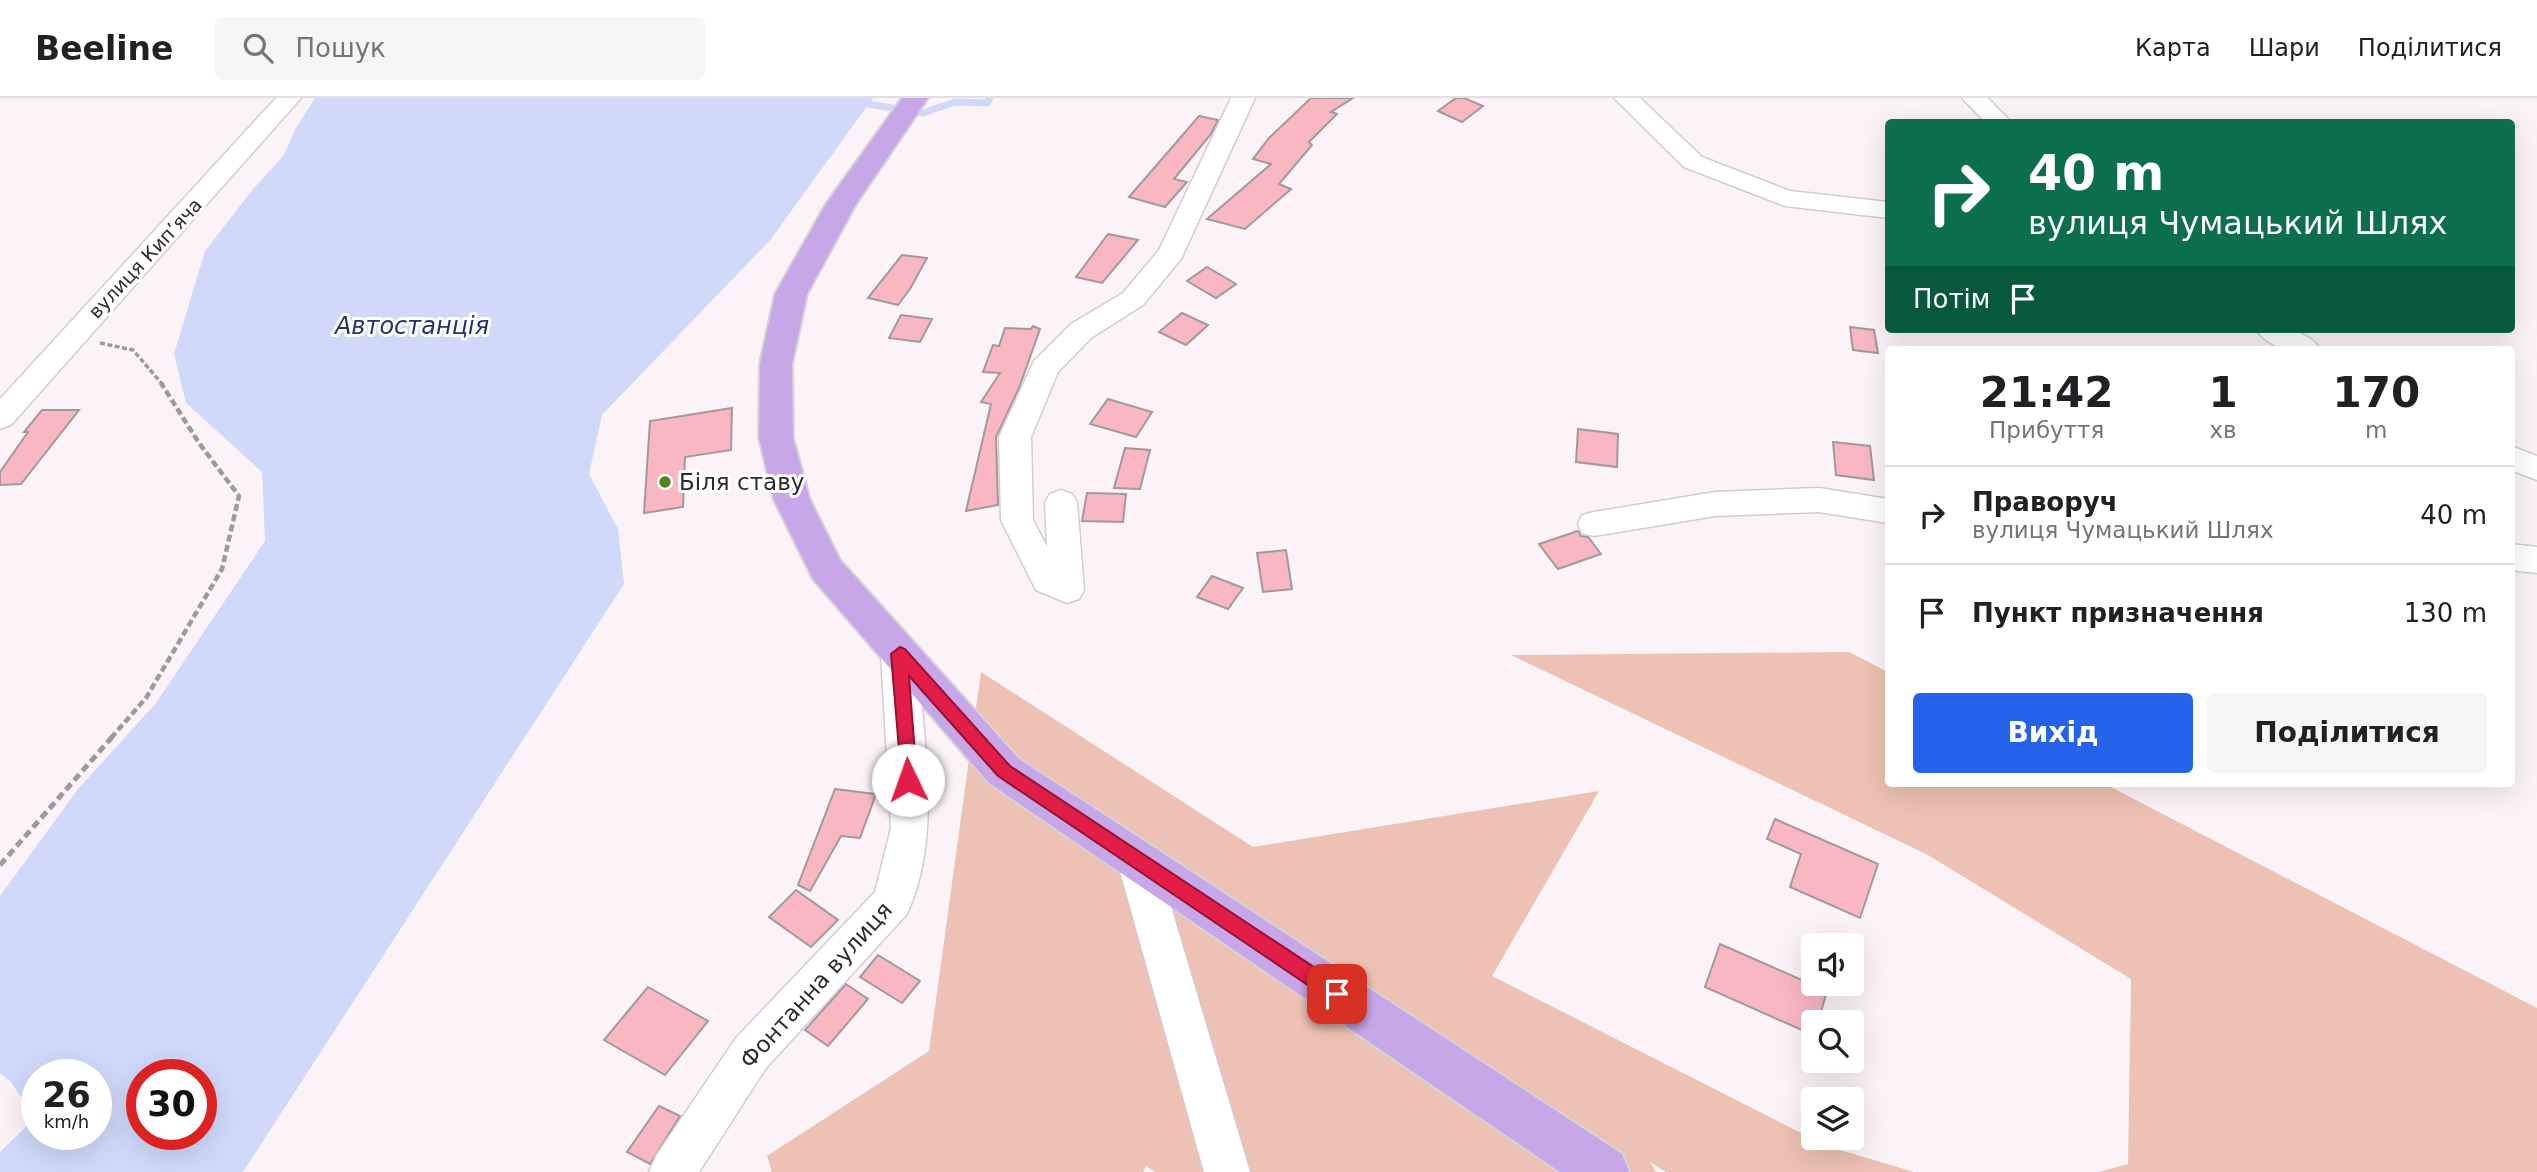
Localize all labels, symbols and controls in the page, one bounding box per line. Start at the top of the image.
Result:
search box [215,17,705,80]
text: Beeline [35,29,173,68]
icon: search [239,29,277,67]
text: Пошук [295,33,386,63]
text: Карта [2135,34,2211,62]
text: Шари [2249,34,2320,62]
text: Поділитися [2358,34,2502,62]
text: 40 m [2028,145,2164,202]
icon: right [1913,147,2004,238]
street label: вулиця Кипʼяча [84,193,206,323]
text: вулиця Чумацький Шлях [2028,204,2447,242]
icon: arrive [2004,280,2042,318]
text: Потім [1913,284,1990,314]
water label: Автостанція [333,312,489,340]
text: 21:42 [1980,368,2114,417]
text: 1 [2208,368,2238,417]
text: 170 [2332,368,2420,417]
text: Прибуття [1989,417,2104,443]
text: хв [2209,417,2237,443]
text: m [2365,417,2388,443]
place label: Біля ставу [679,469,804,495]
marker: Біля ставу [657,474,673,490]
text: Праворуч [1972,487,2118,517]
icon: right [1913,496,1951,534]
text: 40 m [2420,500,2487,530]
text: вулиця Чумацький Шлях [1972,517,2274,543]
icon: arrive [1913,594,1951,632]
text: Пункт призначення [1972,598,2264,628]
text: 130 m [2404,598,2487,628]
button: Вихід [1913,693,2193,773]
button: Поділитися [2207,693,2487,773]
position arrow [871,743,945,817]
street label: Фонтанна вулиця [735,897,897,1073]
map controls [1801,933,1864,1150]
button: sound [1801,933,1864,996]
pin [1307,964,1367,1024]
icon: arrive [1318,975,1356,1013]
button: search [1801,1010,1864,1073]
speed limit sign: 30 [126,1059,217,1150]
text: 26 [42,1075,91,1115]
button: layers [1801,1087,1864,1150]
text: km/h [44,1111,89,1132]

